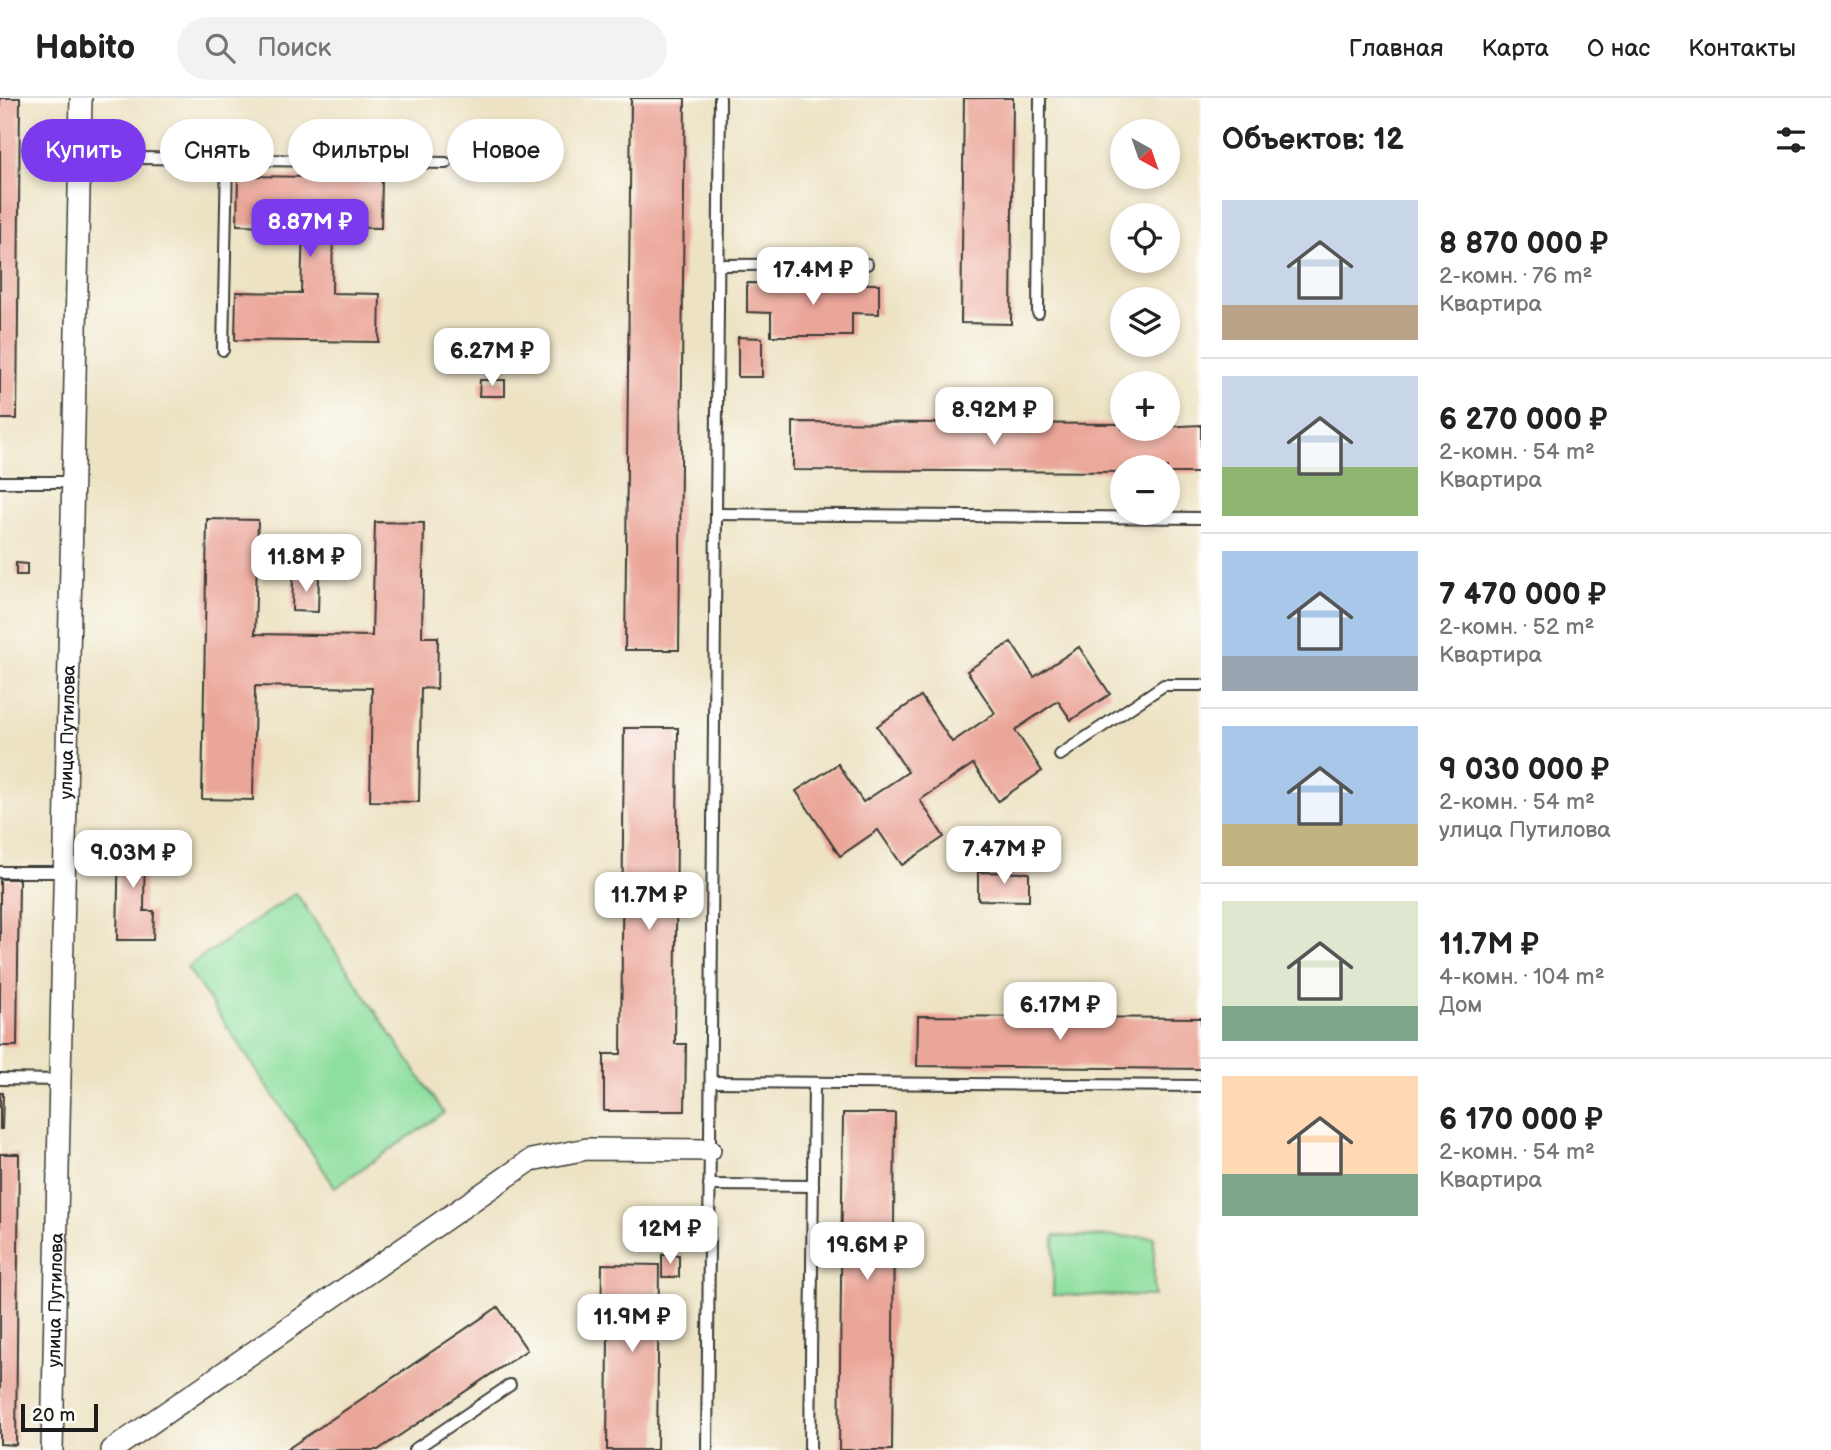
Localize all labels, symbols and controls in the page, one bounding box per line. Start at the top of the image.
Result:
search box [177,17,667,80]
text: Habito [35,28,135,68]
icon: search [201,29,239,67]
text: Поиск [257,33,331,64]
text: Главная [1349,34,1443,63]
text: Карта [1481,34,1549,63]
text: О нас [1587,34,1650,63]
text: Контакты [1688,34,1796,63]
chip: Купить [21,119,146,182]
chip: Снять [160,119,274,182]
chip: Фильтры [288,119,433,182]
chip: Новое [447,119,564,182]
north arrow [1110,119,1180,189]
map controls [1110,119,1180,525]
icon: filters [1772,121,1810,159]
text: Объектов: 12 [1222,122,1404,158]
pin: 8.87M ₽ [245,200,375,259]
button: locate [1110,203,1180,273]
text: 8.87M ₽ [268,208,352,236]
text: 8 870 000 ₽ [1439,226,1608,262]
icon: home [1278,228,1362,312]
pin: 17.4M ₽ [748,248,878,307]
text: 17.4M ₽ [773,256,853,284]
text: 2-комн. · 76 m² [1439,262,1592,290]
button: layers [1110,287,1180,357]
text: Квартира [1439,290,1542,318]
pin: 6.27M ₽ [427,328,557,388]
text: 6.27M ₽ [450,337,534,365]
button: + [1110,371,1180,441]
pin: 8.92M ₽ [929,388,1059,447]
text: 8.92M ₽ [951,396,1037,424]
text: 6 270 000 ₽ [1439,402,1607,438]
icon: home [1278,404,1362,488]
text: 2-комн. · 54 m² [1439,438,1595,466]
button: − [1110,455,1180,525]
text: Квартира [1439,466,1542,494]
pin: 11.8M ₽ [241,534,371,594]
text: 11.8M ₽ [267,543,345,571]
text: 7 470 000 ₽ [1439,577,1606,613]
icon: home [1278,579,1362,663]
text: 2-комн. · 52 m² [1439,613,1594,641]
text: Квартира [1439,641,1542,669]
street label: улица Путилова [56,664,80,800]
text: 9 030 000 ₽ [1439,752,1609,788]
icon: home [1278,754,1362,838]
text: 2-комн. · 54 m² [1439,788,1595,816]
text: улица Путилова [1439,816,1611,844]
pin: 7.47M ₽ [939,826,1069,886]
pin: 9.03M ₽ [68,830,198,890]
text: 7.47M ₽ [962,835,1046,863]
text: 9.03M ₽ [90,839,176,867]
pin: 11.7M ₽ [584,872,714,932]
text: 11.7M ₽ [611,881,687,909]
text: 11.7M ₽ [1439,927,1539,963]
icon: home [1278,929,1362,1013]
text: 4-комн. · 104 m² [1439,963,1605,991]
pin: 6.17M ₽ [995,982,1125,1042]
text: 6.17M ₽ [1020,991,1100,1019]
text: Дом [1439,991,1482,1019]
text: 6 170 000 ₽ [1439,1102,1603,1138]
icon: home [1278,1104,1362,1188]
text: 2-комн. · 54 m² [1439,1138,1595,1166]
text: Квартира [1439,1166,1542,1194]
pin: 12M ₽ [621,1206,719,1266]
text: 12M ₽ [639,1215,701,1243]
pin: 19.6M ₽ [802,1222,932,1282]
text: 19.6M ₽ [826,1231,908,1259]
street label: улица Путилова [44,1232,68,1368]
pin: 11.9M ₽ [567,1294,697,1354]
text: 11.9M ₽ [593,1303,671,1331]
scale bar [21,1401,98,1433]
text: 20 m [32,1404,75,1427]

